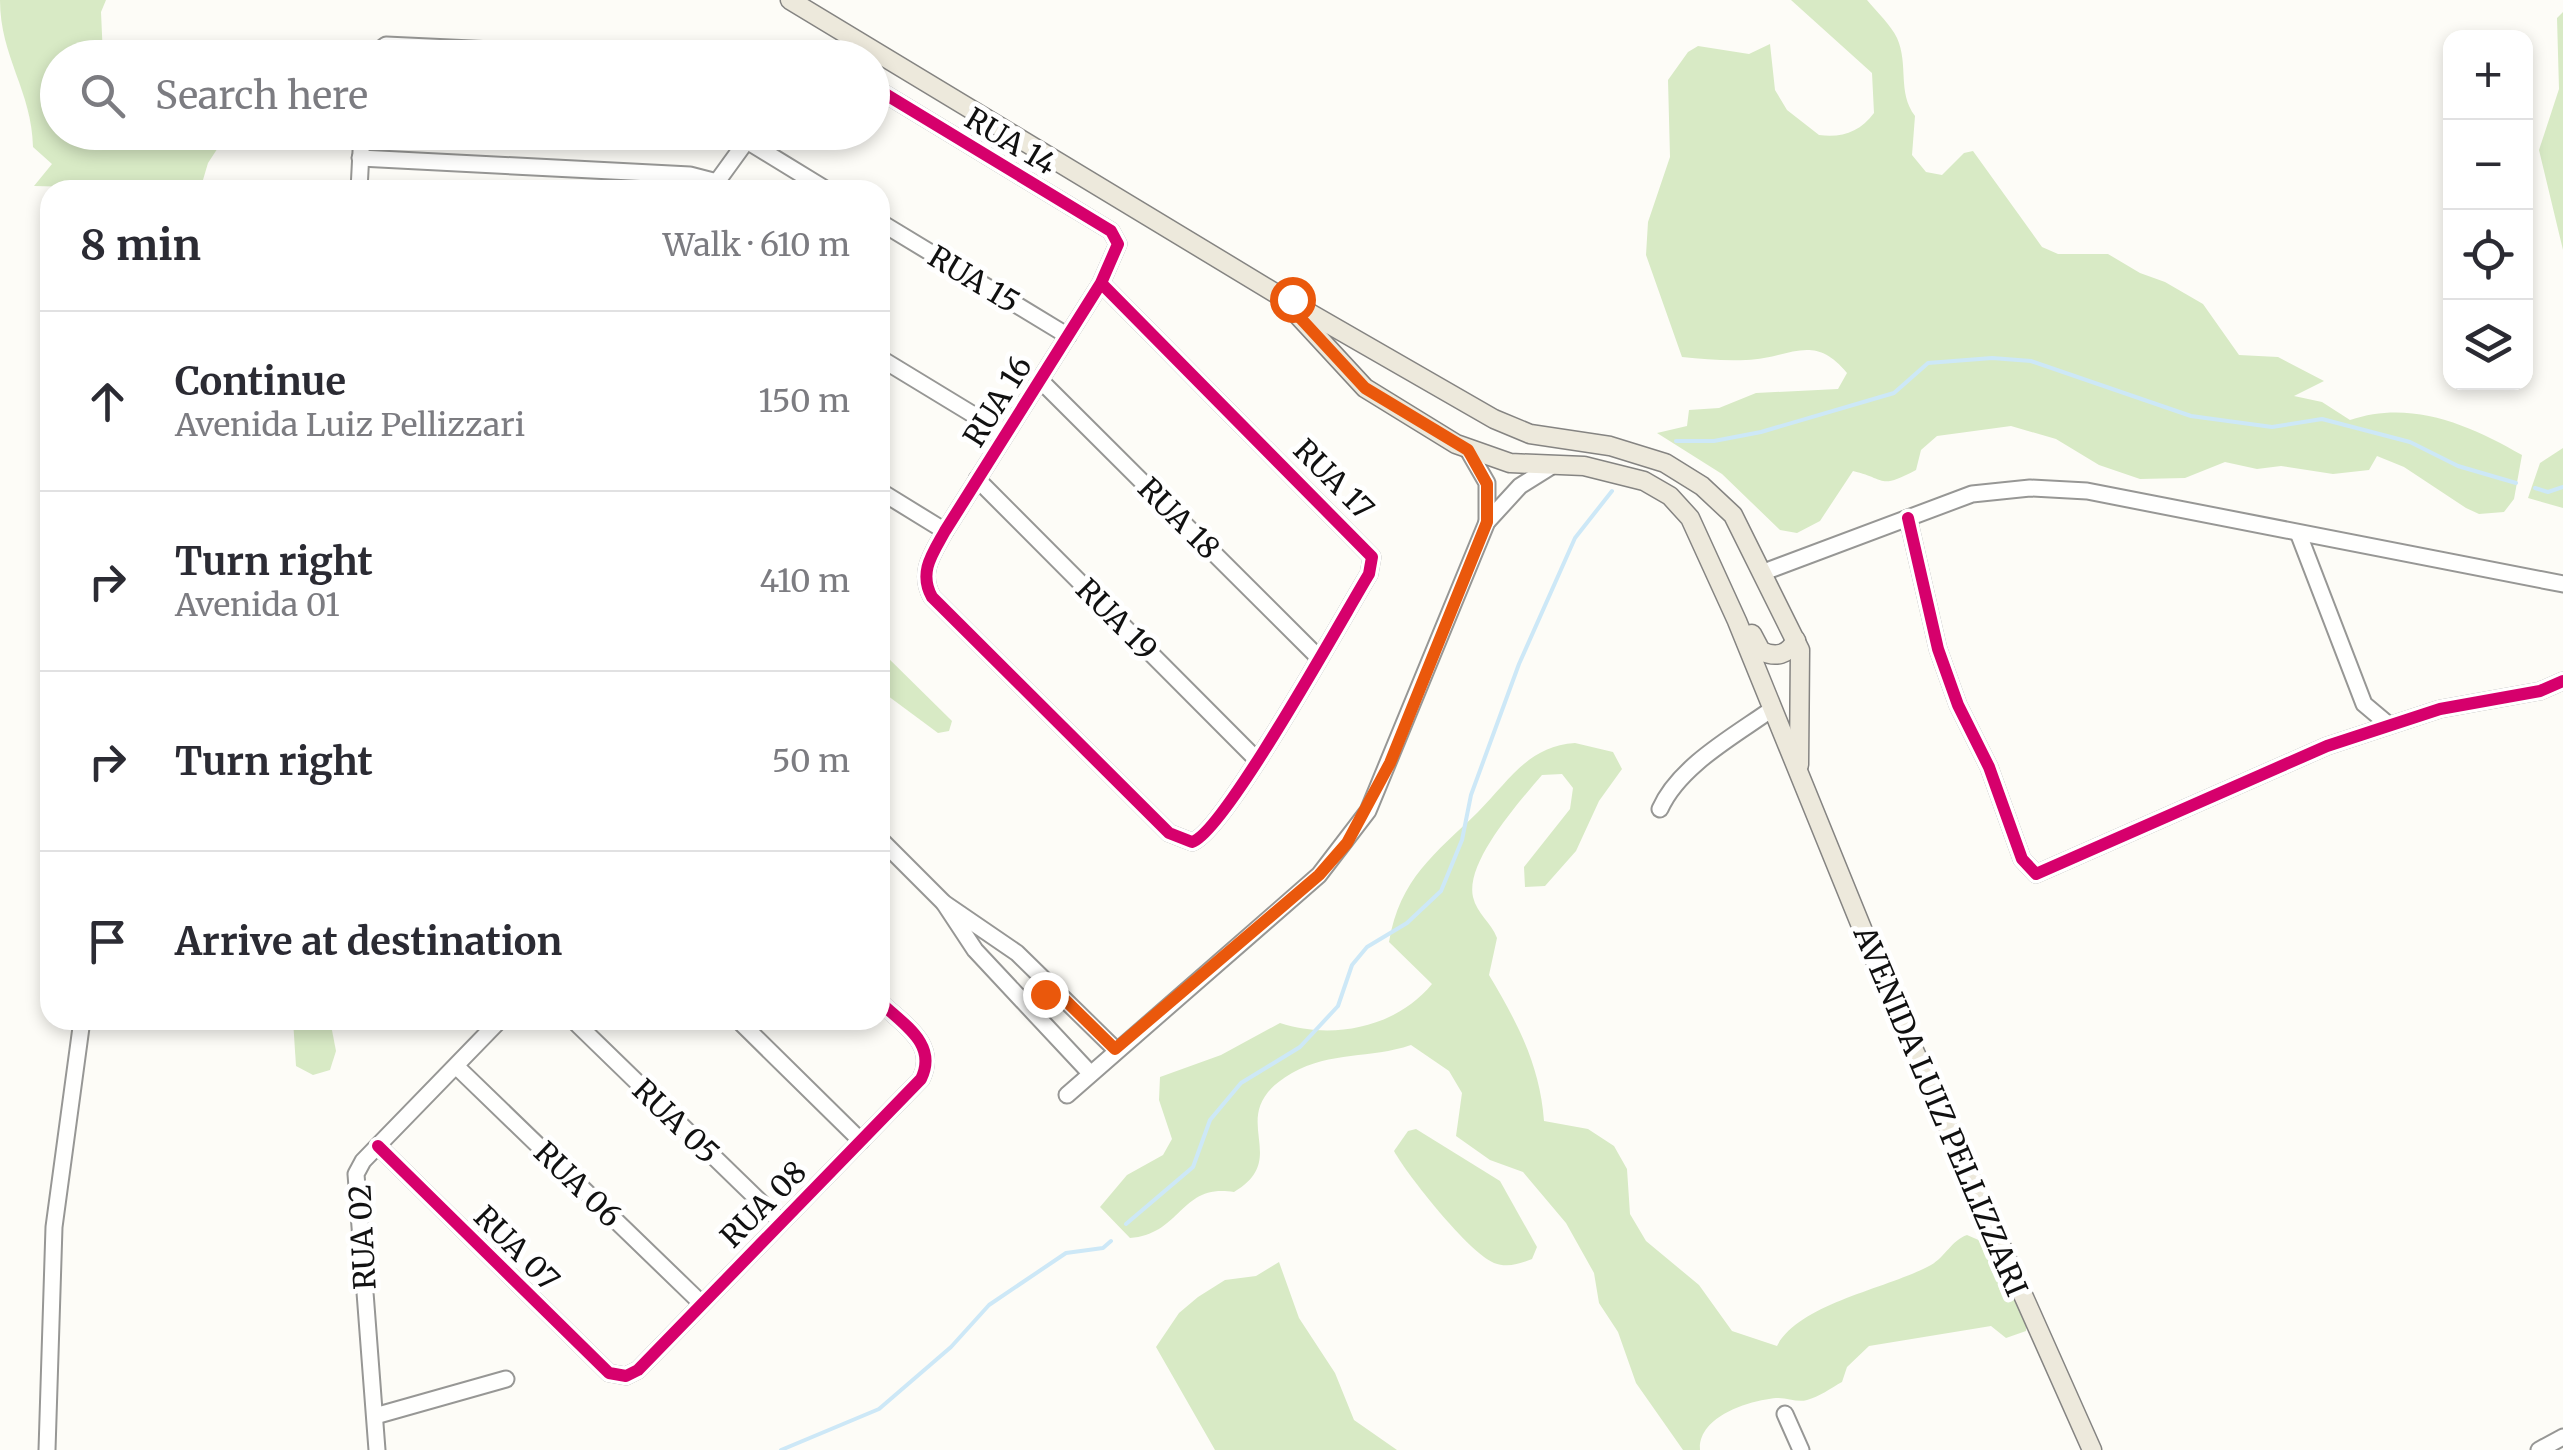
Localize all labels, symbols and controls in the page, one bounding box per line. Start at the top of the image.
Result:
map controls [2443,30,2533,390]
button: + [2443,30,2533,120]
search box [40,40,890,150]
icon: search [75,68,130,123]
text: Search here [155,72,368,119]
street label: RUA 14 [958,99,1064,183]
button: − [2443,120,2533,210]
button: locate [2443,210,2533,300]
text: 8 min [80,219,201,271]
text: Walk · 610 m [663,225,850,265]
street label: RUA 15 [922,237,1026,321]
route start [1270,277,1316,323]
button: layers [2443,300,2533,390]
street label: RUA 16 [954,349,1040,453]
text: Continue [175,358,346,405]
icon: ahead [80,374,135,429]
text: 150 m [758,381,850,421]
text: Avenida Luiz Pellizzari [175,405,525,445]
street label: RUA 17 [1286,431,1382,527]
street label: RUA 18 [1130,469,1228,567]
text: Turn right [175,538,373,585]
icon: right [80,554,135,609]
text: 410 m [760,561,850,601]
street label: RUA 19 [1068,570,1166,668]
text: Avenida 01 [175,585,340,625]
icon: right [80,734,135,789]
text: Turn right [175,738,373,785]
text: 50 m [772,741,850,781]
icon: arrive [80,914,135,969]
text: Arrive at destination [175,918,562,965]
street label: AVENIDA LUIZ PELLIZZARI [1845,919,2036,1302]
route end [1023,972,1069,1018]
street label: RUA 05 [625,1071,727,1171]
street label: RUA 06 [526,1133,630,1235]
street label: RUA 08 [712,1153,814,1255]
street label: RUA 02 [340,1183,384,1291]
street label: RUA 07 [466,1197,568,1299]

